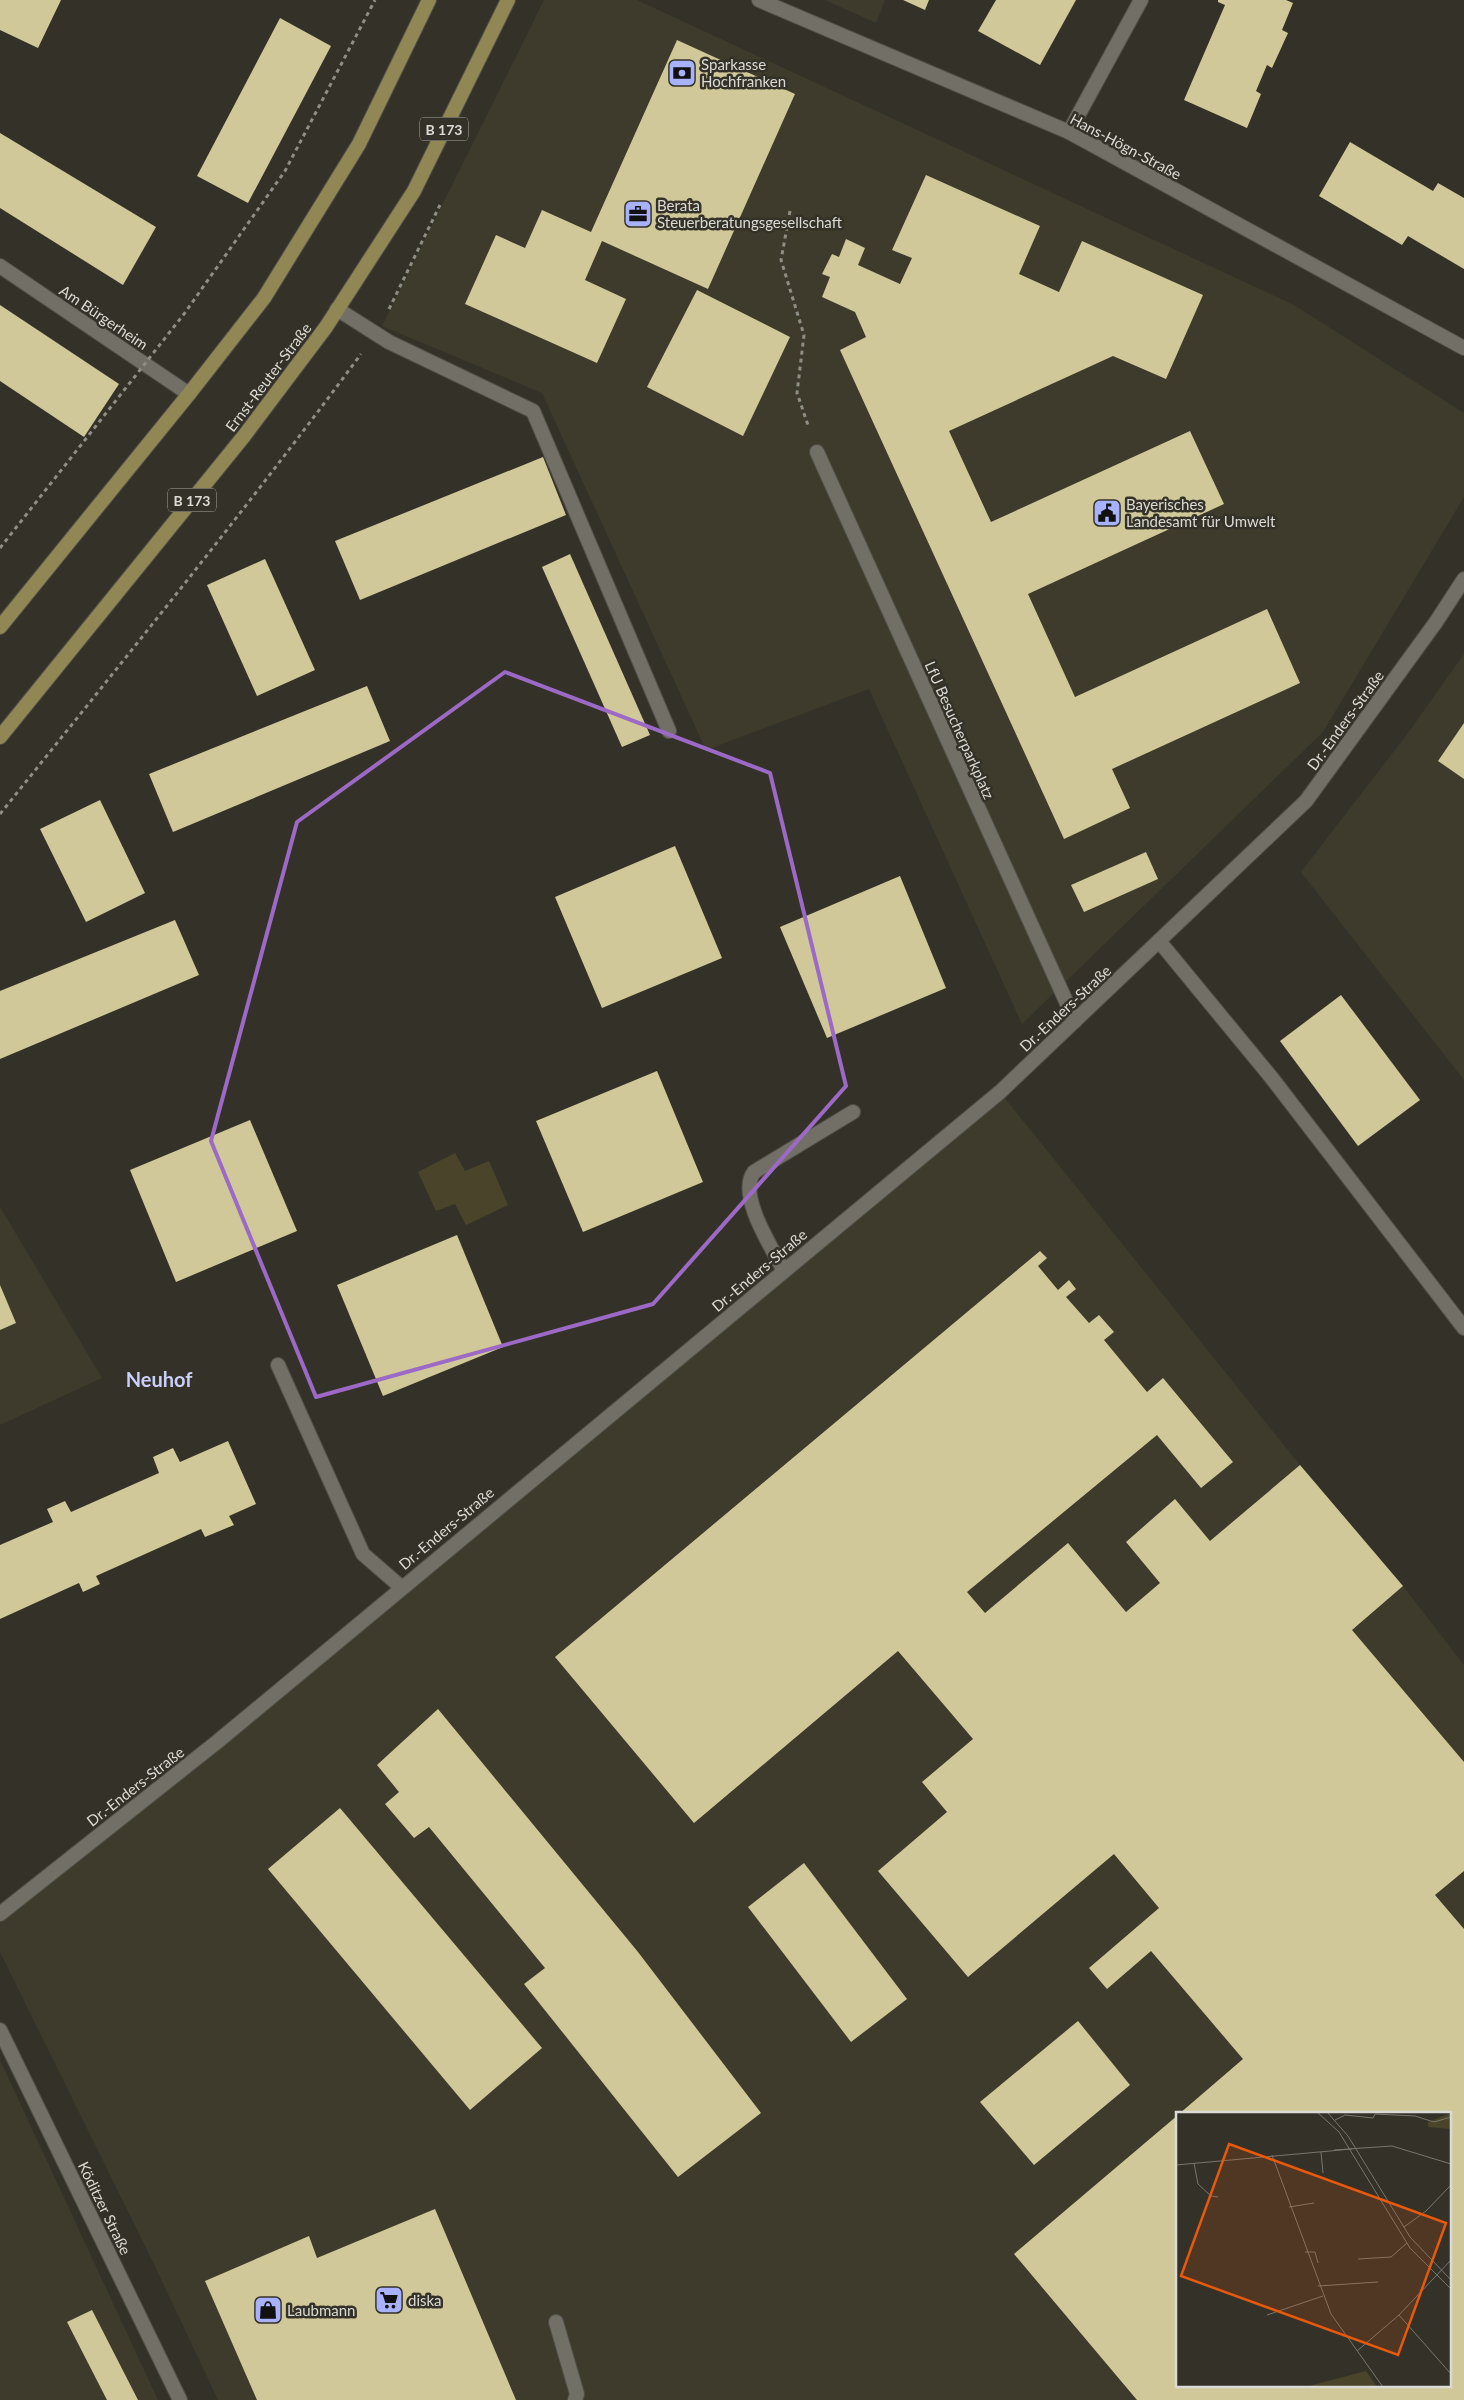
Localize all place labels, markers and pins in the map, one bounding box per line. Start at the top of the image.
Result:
place label: Sparkasse Hochfranken [701,55,786,90]
bank icon: Sparkasse Hochfranken [667,58,697,88]
place label: Berata Steuerberatungsgesellschaft [657,196,843,231]
office icon: Berata Steuerberatungsgesellschaft [623,199,653,229]
place label: Bayerisches Landesamt für Umwelt [1126,495,1276,530]
public building icon: Bayerisches Landesamt für Umwelt [1092,498,1122,528]
supermarket icon: diska [374,2285,404,2315]
place label: diska [408,2291,442,2309]
shop icon: Laubmann [253,2295,283,2325]
place label: Laubmann [287,2301,355,2319]

